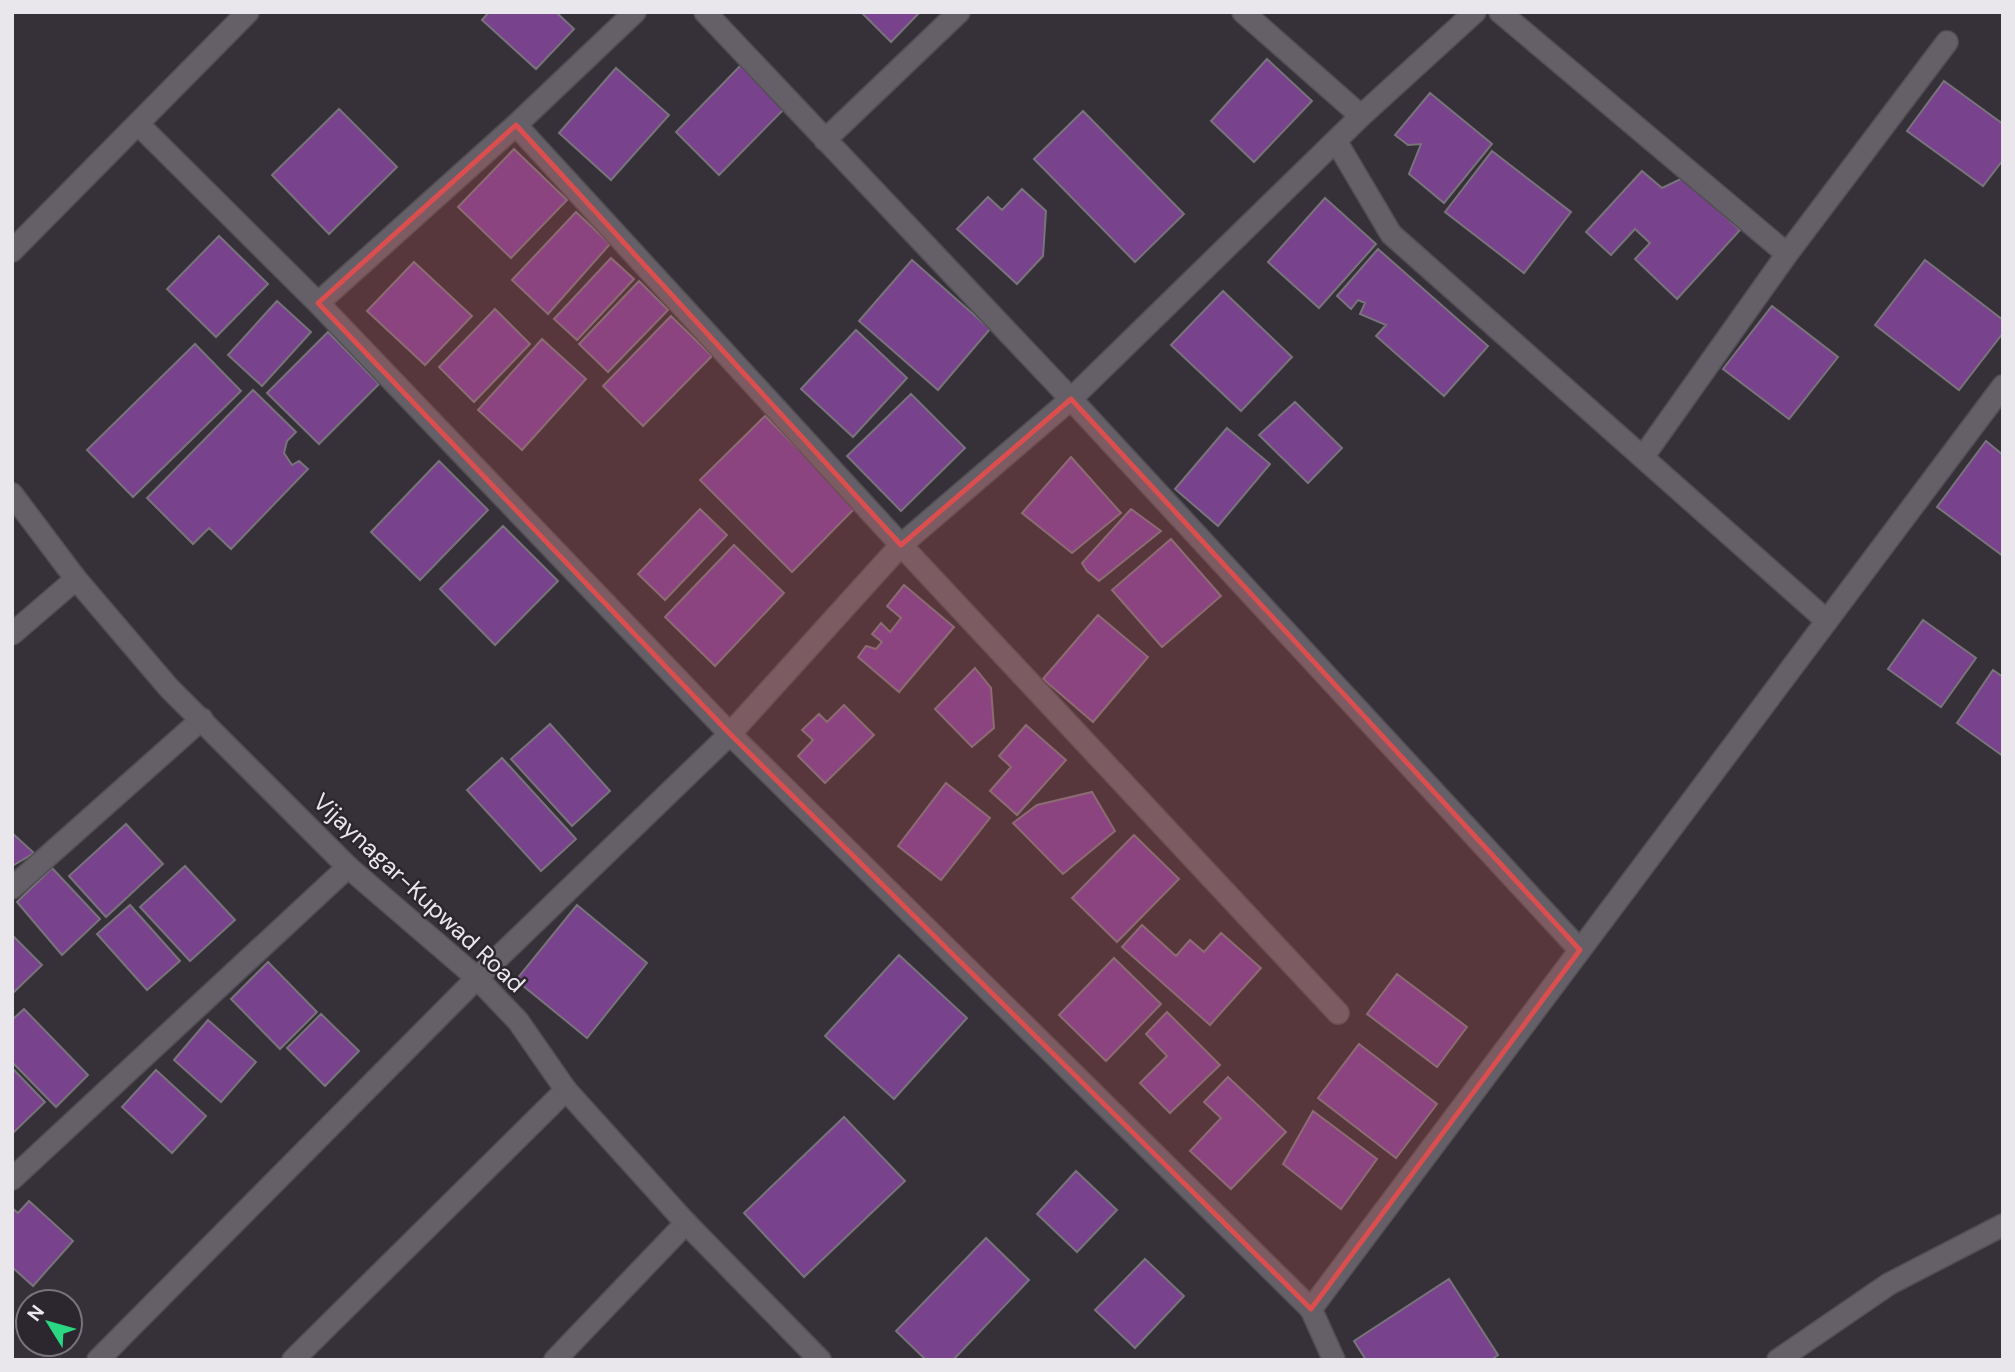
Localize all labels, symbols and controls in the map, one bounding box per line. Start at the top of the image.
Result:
street label: Vijaynagar-Kupwad Road [307,786,532,999]
north arrow [14,1288,84,1358]
text: N [22,1300,50,1326]

